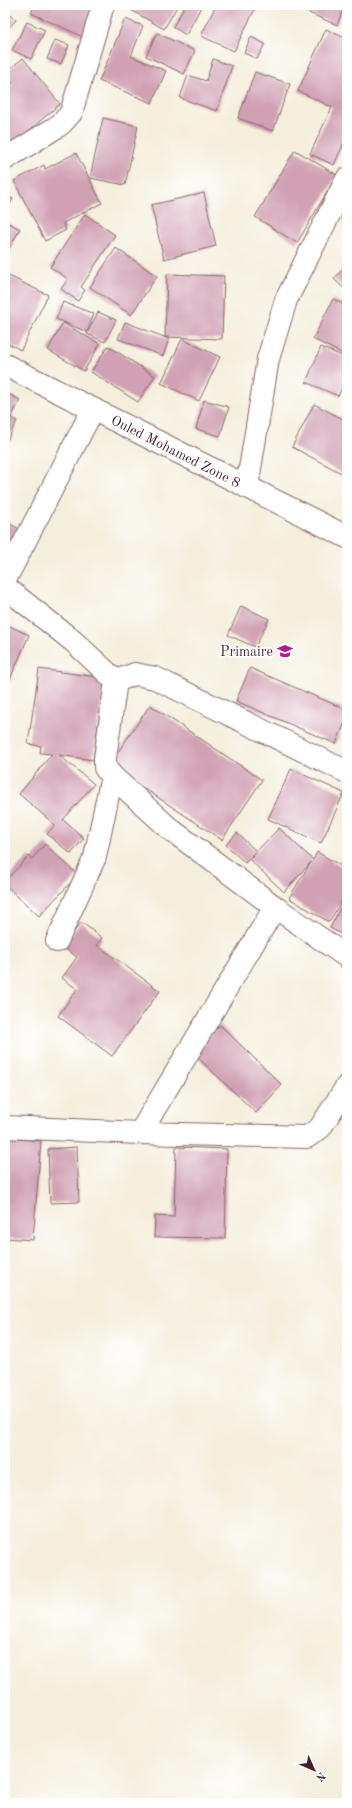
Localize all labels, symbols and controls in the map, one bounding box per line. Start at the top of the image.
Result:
street label: Ouled Mohamed Zone 8 [109,413,242,491]
school or university icon: Primaire [276,642,294,660]
place label: Primaire [220,645,273,659]
north arrow [294,1750,334,1790]
text: N [313,1769,327,1783]

